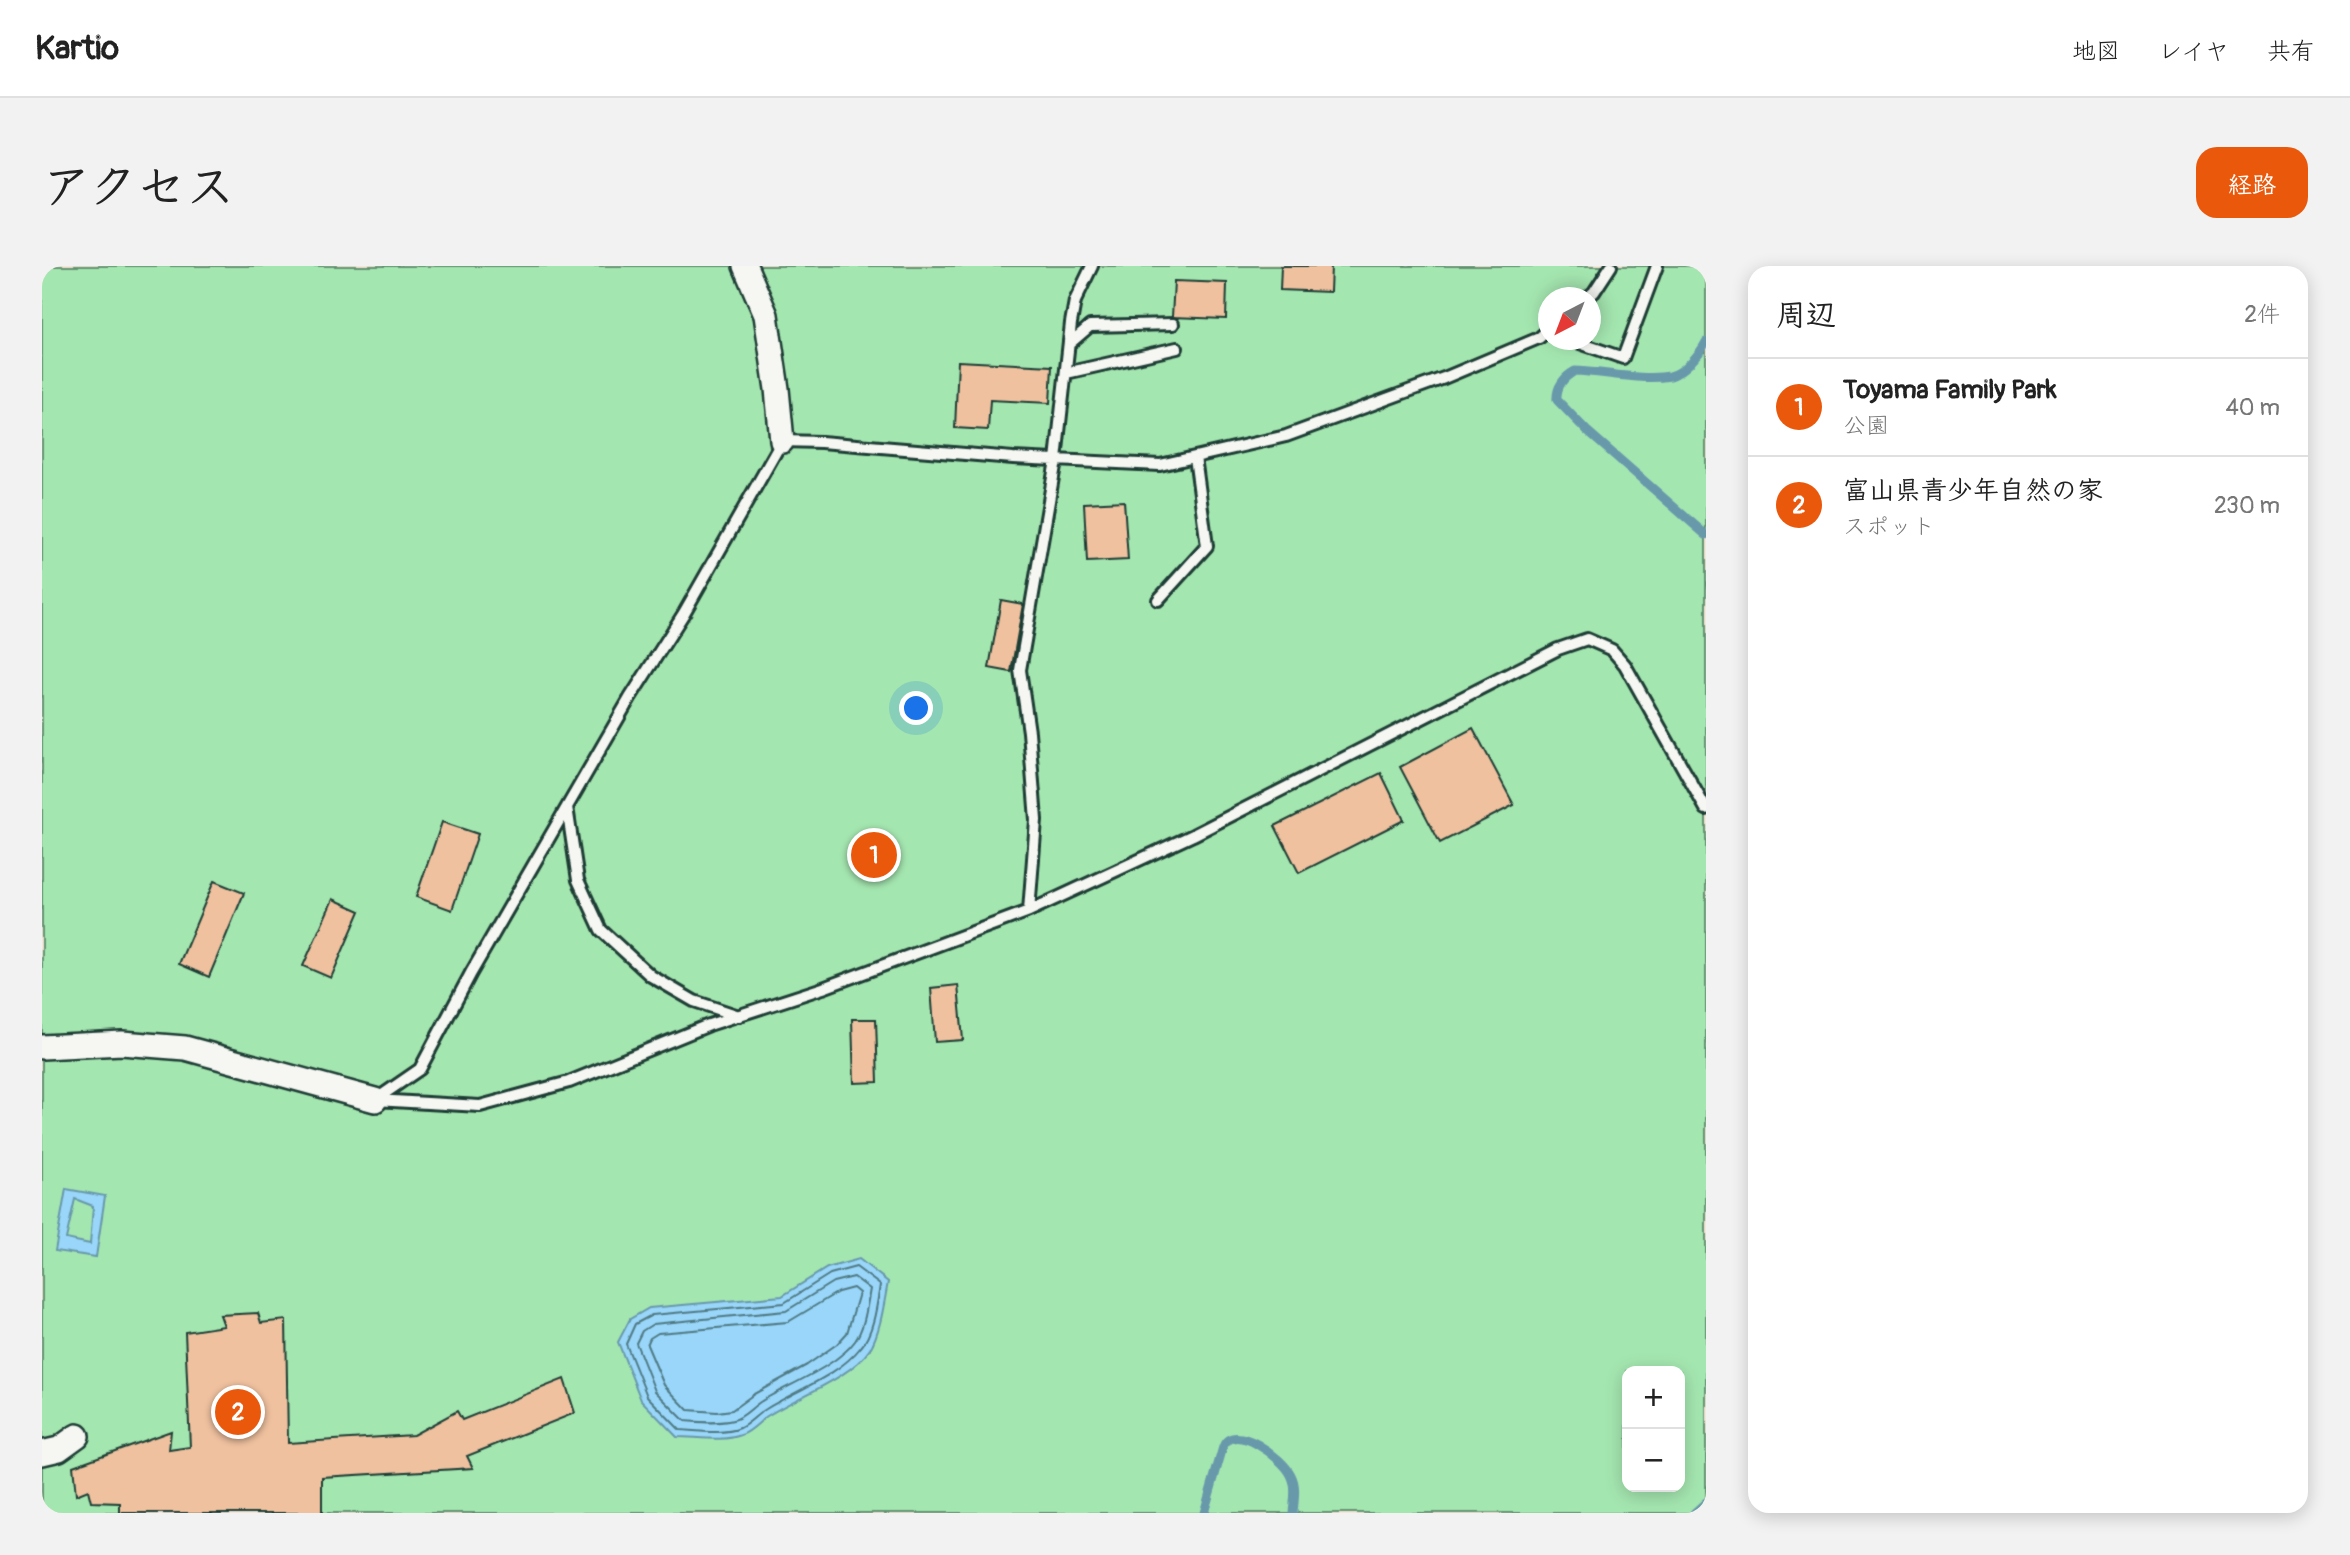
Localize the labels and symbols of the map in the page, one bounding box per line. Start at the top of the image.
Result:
north arrow [1538,287,1601,350]
your location [899,691,933,725]
pin: 1 [851,829,897,881]
pin: 2 [215,1386,261,1438]

